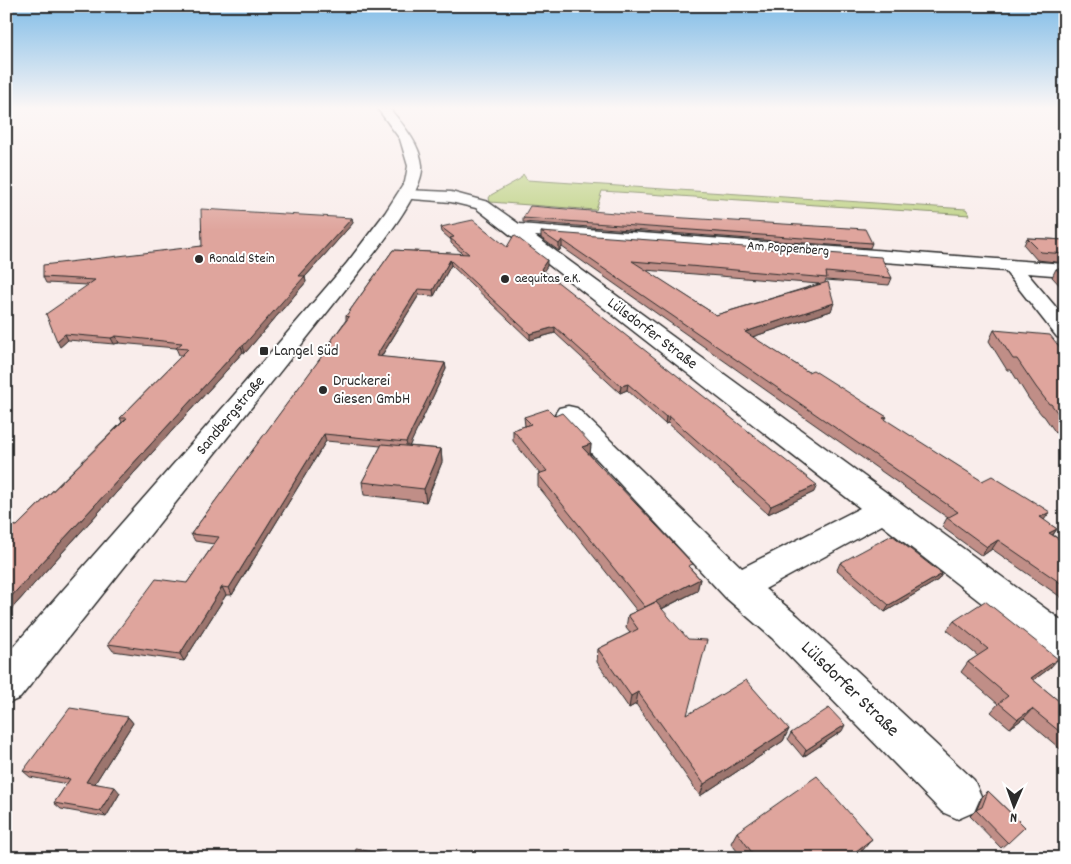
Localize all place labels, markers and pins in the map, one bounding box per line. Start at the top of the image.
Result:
place label: Ronald Stein [209,249,275,269]
marker: Ronald Stein [193,253,205,265]
place label: aequitas e.K. [515,269,581,289]
marker: aequitas e.K. [499,273,511,285]
place label: Langel Süd [274,340,338,363]
marker: Langel Süd [258,345,270,357]
place label: Druckerei Giesen GmbH [333,370,410,411]
marker: Druckerei Giesen GmbH [317,384,329,396]

